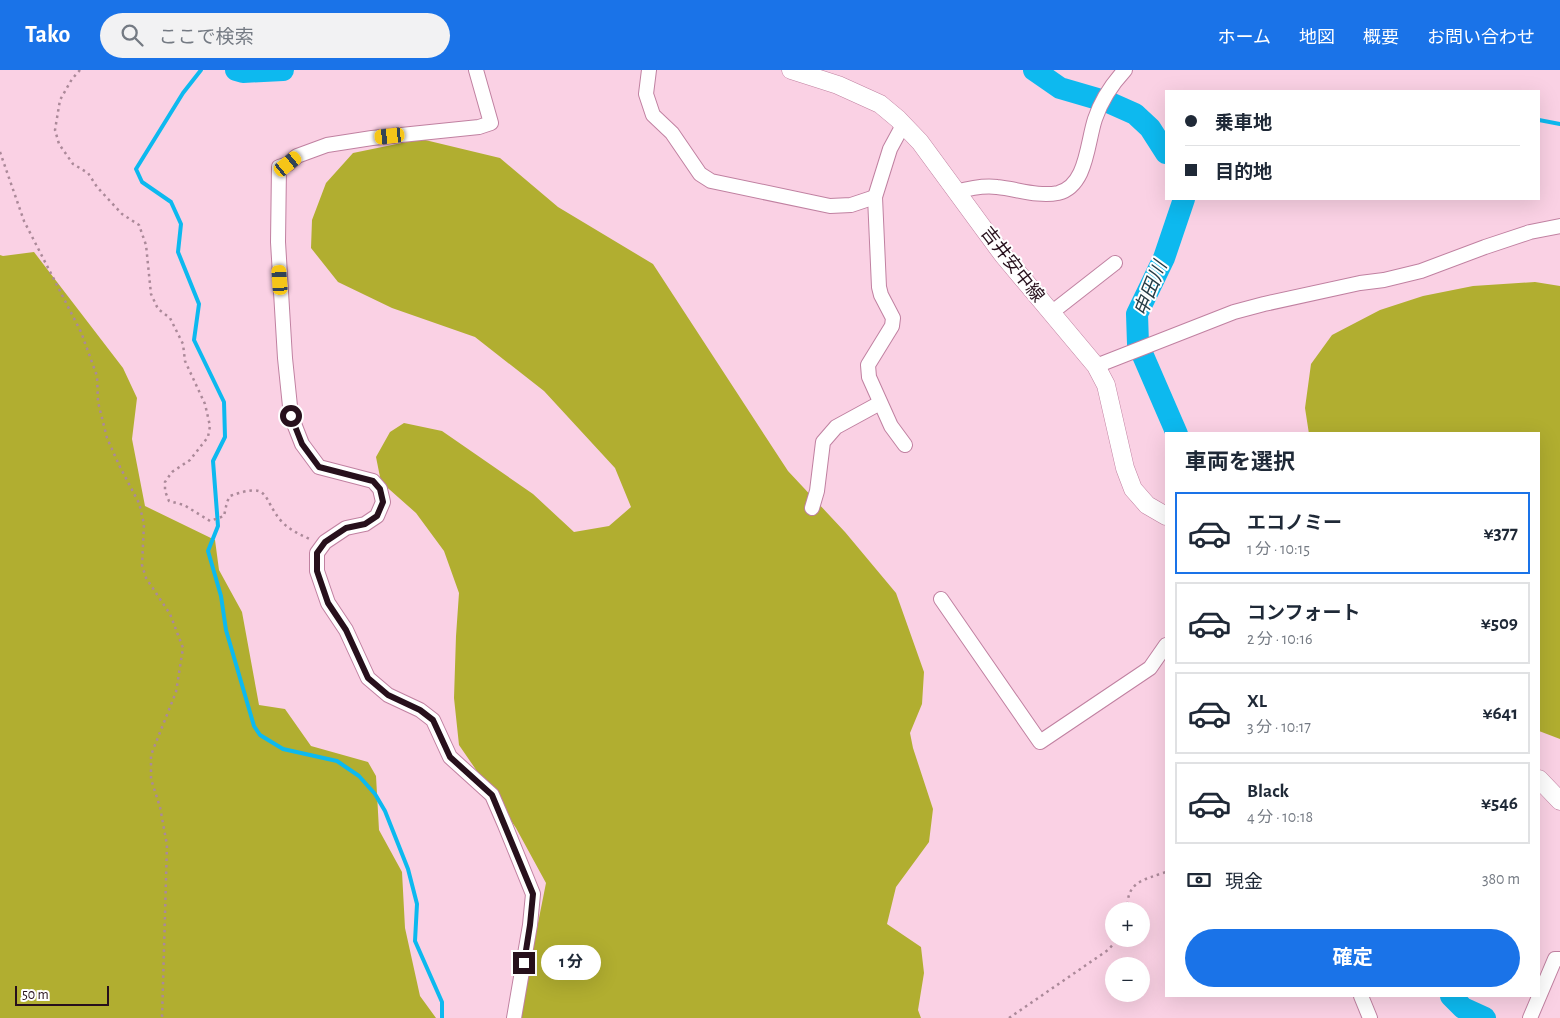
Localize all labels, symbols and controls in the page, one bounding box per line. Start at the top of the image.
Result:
search box [100,13,450,58]
icon: search [118,21,146,49]
text: Tako [25,23,70,47]
text: ここで検索 [158,28,253,47]
text: ホーム [1218,29,1271,47]
text: 地図 [1299,29,1335,47]
text: 概要 [1363,29,1399,47]
text: お問い合わせ [1427,29,1535,47]
text: 乗車地 [1215,114,1272,133]
car [374,127,405,145]
car [271,149,304,179]
text: 目的地 [1215,163,1272,182]
street label: 吉井安中線 [977,223,1048,306]
water label: 申田川 [1131,257,1171,319]
car [271,265,288,295]
route start [280,405,302,427]
text: 車両を選択 [1185,451,1295,473]
icon: car [1187,511,1232,556]
text: エコノミー [1247,514,1342,533]
text: ¥377 [1483,524,1518,543]
text: 1 分 · 10:15 [1247,541,1310,557]
icon: car [1187,601,1232,646]
text: コンフォート [1247,604,1360,623]
text: ¥509 [1481,614,1518,633]
text: 2 分 · 10:16 [1247,631,1313,647]
icon: car [1187,691,1232,736]
text: XL [1247,692,1267,711]
text: ¥641 [1482,704,1518,723]
text: 3 分 · 10:17 [1247,719,1311,735]
icon: car [1187,781,1232,826]
text: Black [1247,782,1289,801]
text: ¥546 [1481,794,1518,813]
text: 4 分 · 10:18 [1247,809,1313,825]
icon: cash [1185,866,1213,894]
text: 380 m [1482,871,1520,887]
text: 現金 [1225,873,1263,892]
map controls [1105,902,1150,1002]
button: + [1105,902,1150,947]
button: 確定 [1185,929,1520,987]
callout: 1 分 [542,946,602,980]
route end [513,952,535,974]
text: 1 分 [559,954,583,970]
button: − [1105,957,1150,1002]
scale bar [15,983,109,1006]
text: 50 m [22,988,49,1002]

